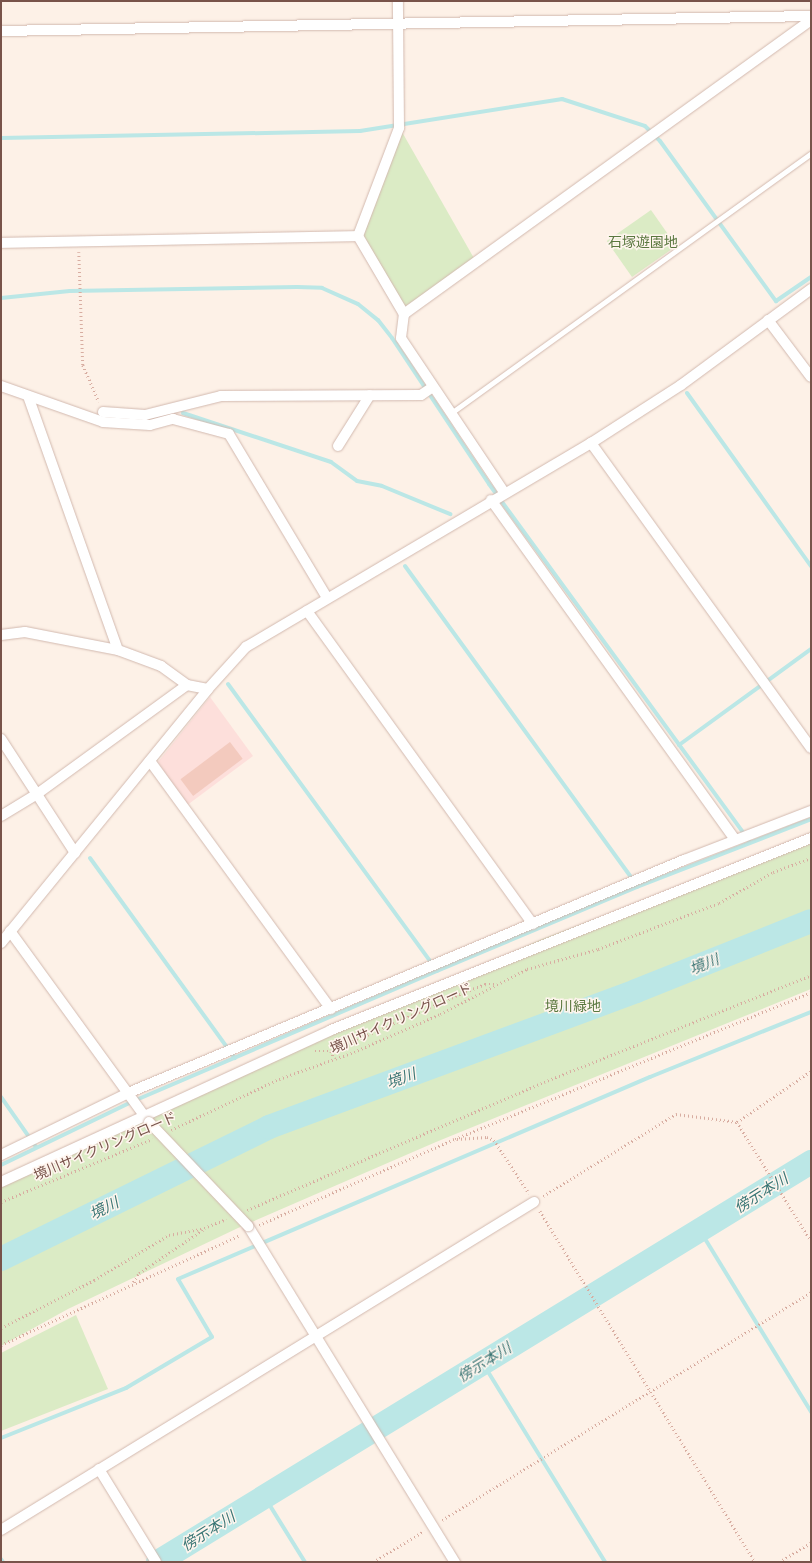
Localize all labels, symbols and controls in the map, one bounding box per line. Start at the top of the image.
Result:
park label: 石塚遊園地 [608,234,678,250]
water label: 境川 [687,950,721,978]
street label: 境川サイクリングロード [327,979,475,1057]
park label: 境川緑地 [545,998,601,1014]
water label: 境川 [384,1064,418,1092]
street label: 境川サイクリングロード [31,1108,179,1184]
water label: 傍示本川 [731,1169,791,1217]
water label: 境川 [87,1193,121,1223]
water label: 傍示本川 [454,1338,514,1386]
water label: 傍示本川 [178,1507,238,1555]

